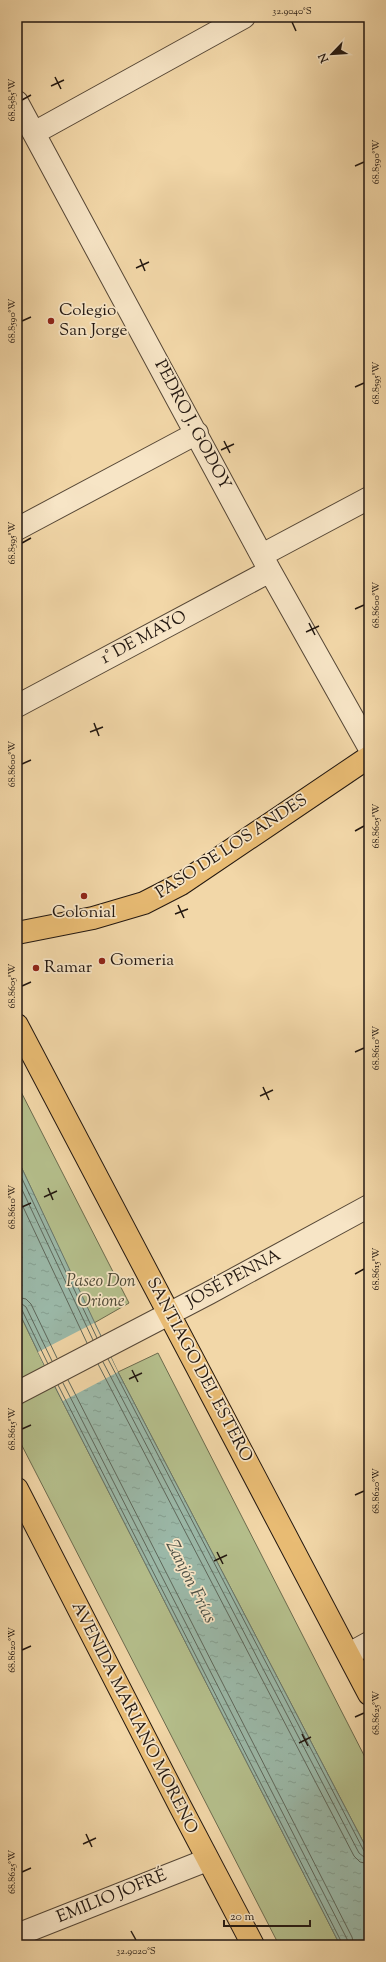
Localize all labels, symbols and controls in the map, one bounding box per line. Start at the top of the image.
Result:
text: 32.9040°S [272,4,312,19]
north arrow [312,34,352,74]
text: N [315,50,333,66]
text: 68.8585°W [5,79,20,121]
text: 68.8590°W [369,140,384,184]
text: 68.8590°W [5,299,20,343]
place label: Colegio San Jorge [59,299,127,343]
marker: Colegio San Jorge [46,316,56,326]
street label: PEDRO J. GODOY [148,356,236,494]
text: 68.8595°W [369,362,384,404]
text: 68.8595°W [5,522,20,564]
text: 68.8600°W [369,582,384,628]
street label: 1° DE MAYO [97,605,191,671]
text: 68.8600°W [5,741,20,787]
street label: PASO DE LOS ANDES [151,789,313,905]
text: 68.8605°W [369,804,384,848]
marker: Colonial [79,891,89,901]
place label: Colonial [52,901,116,925]
place label: Gomeria [110,949,174,973]
place label: Ramar [44,956,93,980]
marker: Gomeria [97,956,107,966]
marker: Ramar [31,963,41,973]
text: 68.8605°W [5,964,20,1008]
text: 68.8610°W [369,1026,384,1070]
text: 68.8610°W [5,1185,20,1229]
street label: JOSÉ PENNA [182,1244,286,1314]
text: 68.8615°W [369,1248,384,1290]
park label: Paseo Don Orione [66,1270,136,1314]
street label: SANTIAGO DEL ESTERO [140,1273,258,1467]
text: 68.8615°W [5,1408,20,1450]
text: 68.8620°W [369,1468,384,1514]
water label: Zanjón Frías [158,1536,222,1628]
street label: AVENIDA MARIANO MORENO [65,1598,203,1838]
text: 68.8620°W [5,1627,20,1673]
text: 68.8625°W [369,1691,384,1735]
text: 68.8625°W [5,1850,20,1894]
street label: EMILIO JOFRÉ [53,1864,171,1930]
scale bar [224,1902,310,1928]
text: 20 m [230,1908,255,1926]
text: 32.9020°S [116,1944,156,1959]

